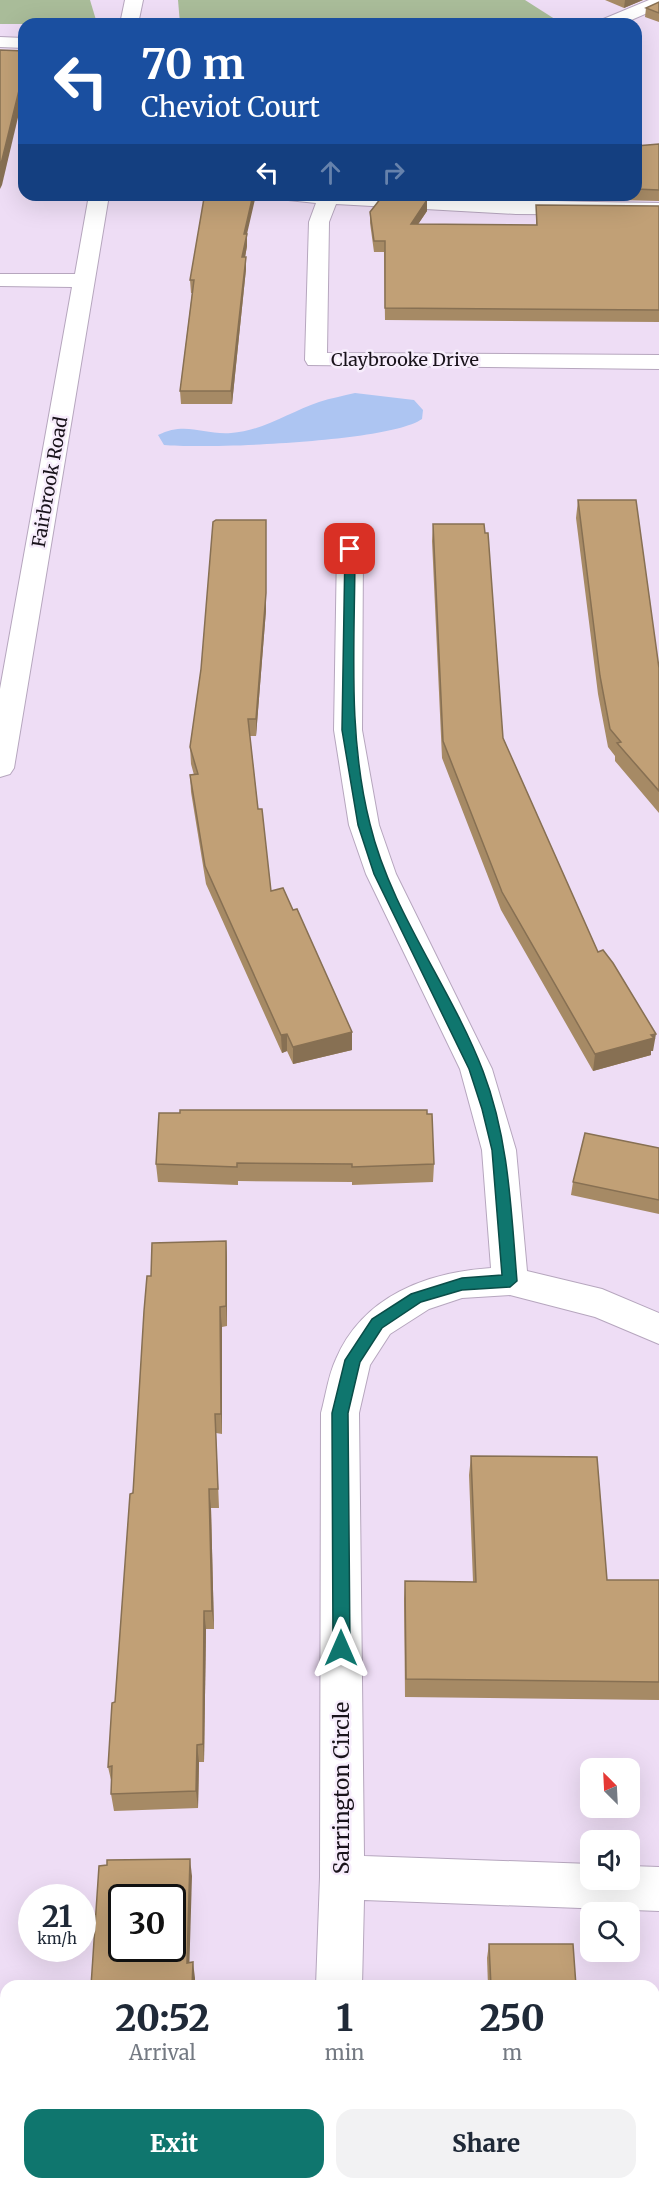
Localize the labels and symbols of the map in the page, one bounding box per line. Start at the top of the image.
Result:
street label: Claybrooke Drive [331,348,479,371]
street label: Fairbrook Road [27,414,72,549]
pin [324,523,375,574]
position arrow [309,1616,373,1680]
street label: Sarrington Circle [328,1702,355,1874]
north arrow [580,1758,640,1818]
speed limit sign: 30 [108,1884,186,1962]

